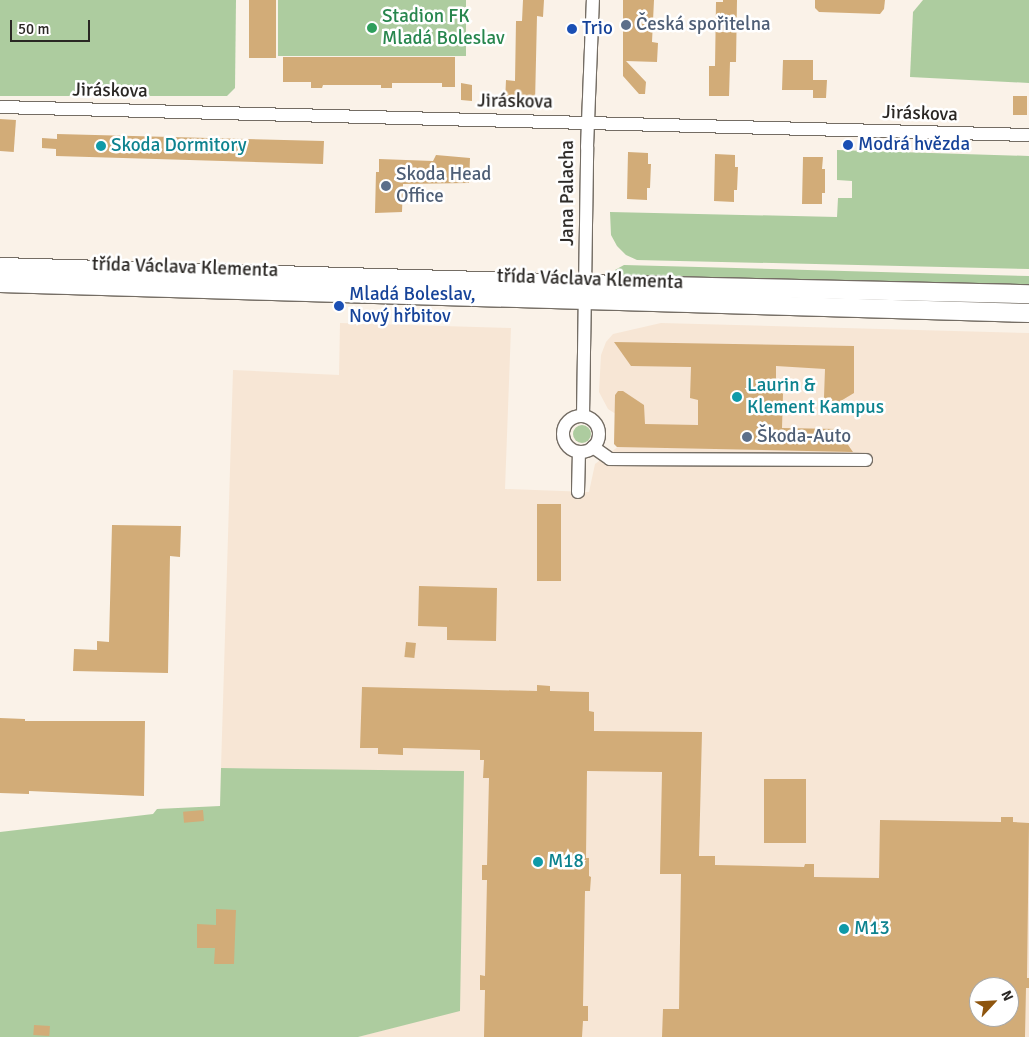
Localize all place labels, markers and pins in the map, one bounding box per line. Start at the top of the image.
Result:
place label: Stadion FK Mladá Boleslav [382,6,505,50]
place label: Česká spořitelna [636,14,771,36]
place label: Trio [582,18,613,40]
marker: Česká spořitelna [620,19,632,31]
marker: Stadion FK Mladá Boleslav [366,22,378,34]
marker: Trio [566,23,578,35]
place label: Modrá hvězda [858,134,970,156]
place label: Skoda Dormitory [111,135,247,157]
marker: Modrá hvězda [842,139,854,151]
marker: Skoda Dormitory [95,140,107,152]
place label: Skoda Head Office [396,164,491,208]
marker: Skoda Head Office [380,180,392,192]
place label: Mladá Boleslav, Nový hřbitov [349,284,476,328]
marker: Mladá Boleslav, Nový hřbitov [333,300,345,312]
place label: Laurin & Klement Kampus [747,375,884,419]
marker: Laurin & Klement Kampus [731,391,743,403]
place label: Škoda-Auto [757,426,851,448]
marker: Škoda-Auto [741,431,753,443]
place label: M18 [548,851,584,873]
marker: M18 [532,856,544,868]
place label: M13 [854,918,890,940]
marker: M13 [838,923,850,935]

